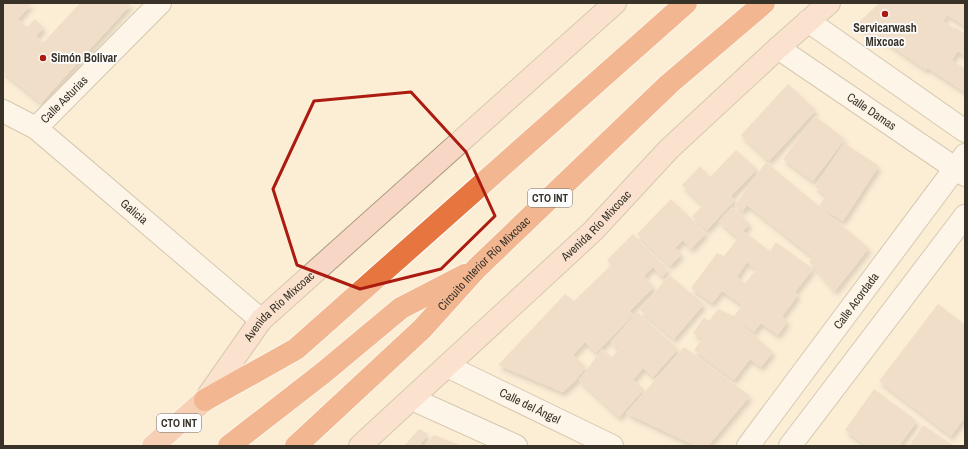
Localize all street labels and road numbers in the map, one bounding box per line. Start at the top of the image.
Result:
street label: Calle Asturias [37,72,91,127]
street label: Calle Damas [844,89,899,134]
street label: Avenida Río Mixcoac [557,187,635,265]
road number: CTO INT [528,189,572,207]
street label: Galicia [117,195,152,228]
street label: Circuito Interior Río Mixcoac [434,213,534,314]
street label: Avenida Río Mixcoac [240,268,318,345]
street label: Calle Acordada [830,269,883,332]
street label: Calle del Ángel [497,385,563,428]
road number: CTO INT [157,414,201,432]

